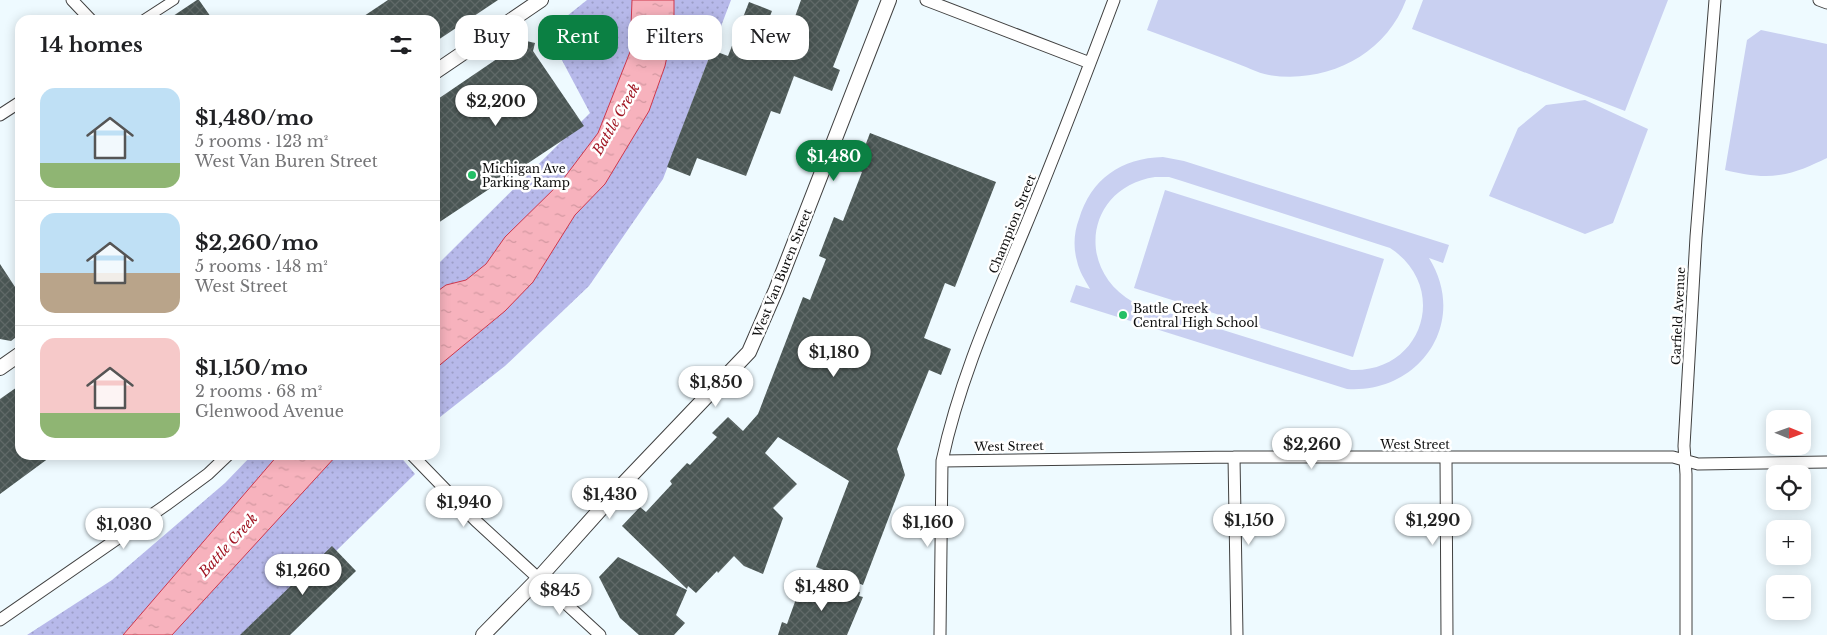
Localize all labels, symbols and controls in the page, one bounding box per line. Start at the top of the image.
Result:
chip: Buy [455,15,528,60]
chip: Rent [538,15,618,60]
chip: Filters [628,15,722,60]
chip: New [732,15,809,60]
icon: filters [387,31,415,59]
text: 14 homes [40,32,143,58]
water label: Battle Creek [588,80,644,159]
pin: $2,200 [455,84,537,127]
text: $2,200 [466,91,526,111]
text: $1,480/mo [195,105,313,131]
icon: home [80,108,140,168]
text: 5 rooms · 123 m² [195,131,328,151]
pin: $1,480 [793,140,875,182]
text: $1,480 [807,146,861,166]
text: West Van Buren Street [195,151,378,171]
place label: Michigan Ave Parking Ramp [482,161,570,190]
marker: Michigan Ave Parking Ramp [466,169,478,181]
street label: Champion Street [985,172,1039,276]
street label: West Van Buren Street [749,206,815,340]
text: $2,260/mo [195,230,318,256]
icon: home [80,233,140,293]
text: 5 rooms · 148 m² [195,256,328,276]
street label: Garfield Avenue [1668,266,1688,365]
text: West Street [195,276,288,296]
place label: Battle Creek Central High School [1133,301,1258,330]
marker: Battle Creek Central High School [1117,309,1129,321]
pin: $1,180 [793,336,875,378]
text: $1,180 [809,342,859,362]
text: $1,150/mo [195,355,308,381]
icon: home [80,358,140,418]
pin: $1,850 [675,366,757,408]
text: $1,850 [689,372,743,392]
text: 2 rooms · 68 m² [195,381,322,401]
text: Glenwood Avenue [195,401,344,421]
north arrow [1766,410,1811,455]
map controls [1766,410,1811,620]
pin: $2,260 [1271,428,1353,470]
text: $2,260 [1283,434,1341,454]
street label: West Street [1379,437,1450,452]
street label: West Street [973,438,1044,454]
button: locate [1766,465,1811,510]
pin: $1,430 [569,478,651,520]
text: $1,430 [583,484,637,504]
pin: $1,940 [423,486,505,528]
text: $1,940 [437,492,491,512]
pin: $1,150 [1208,504,1290,546]
pin: $1,290 [1392,504,1474,546]
pin: $1,160 [887,506,969,548]
pin: $1,030 [83,508,165,550]
water label: Battle Creek [194,509,261,581]
text: $1,150 [1224,510,1274,530]
text: $1,290 [1406,510,1460,530]
text: $1,160 [902,512,954,532]
text: $1,030 [96,514,152,534]
button: + [1766,520,1811,565]
pin: $1,260 [262,554,344,596]
text: $1,260 [276,560,330,580]
pin: $1,480 [781,570,863,612]
pin: $845 [530,574,590,616]
button: − [1766,575,1811,620]
text: $1,480 [795,576,849,596]
text: $845 [540,580,580,600]

